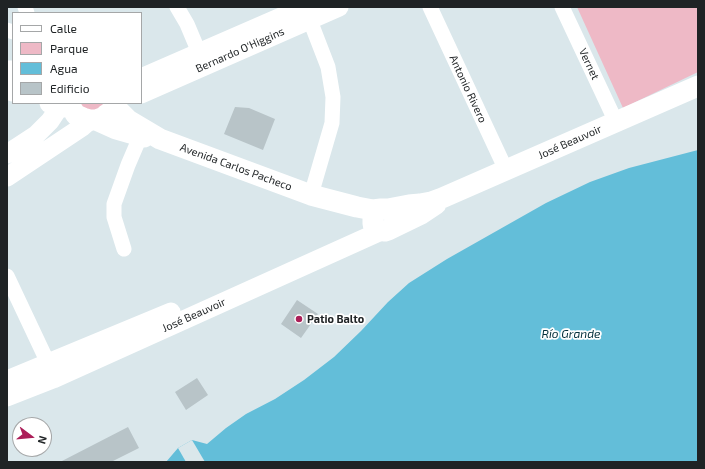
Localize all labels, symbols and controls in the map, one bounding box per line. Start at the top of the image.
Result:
legend [12,12,142,104]
text: Calle [50,21,77,35]
street label: Bernardo O'Higgins [194,25,286,75]
text: Parque [50,41,88,55]
street label: Vernet [576,46,602,82]
street label: Antonio Rivero [447,53,489,125]
text: Agua [50,61,78,75]
text: Edificio [50,81,90,95]
street label: José Beauvoir [536,122,604,162]
street label: Avenida Carlos Pacheco [178,141,294,193]
street label: José Beauvoir [160,295,228,335]
place label: Patio Balto [307,312,364,326]
marker: Patio Balto [294,314,304,324]
water label: Río Grande [541,327,601,341]
north arrow [12,417,52,457]
text: N [36,435,50,446]

